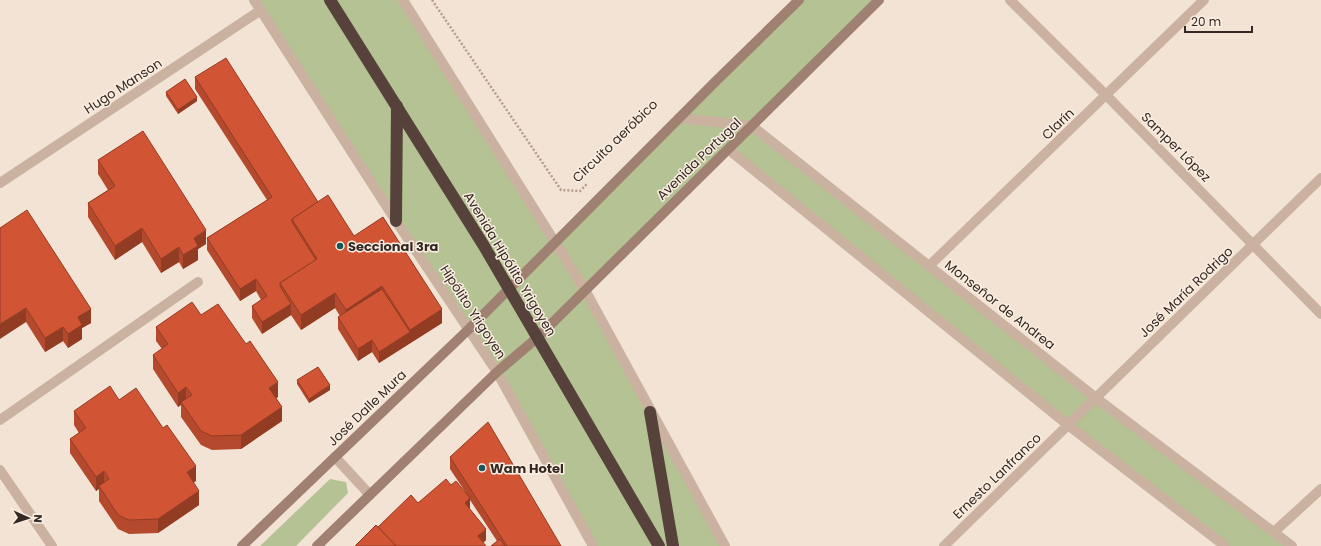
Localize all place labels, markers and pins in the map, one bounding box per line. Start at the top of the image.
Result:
place label: Seccional 3ra [348,237,438,256]
marker: Seccional 3ra [335,241,345,251]
place label: Wam Hotel [490,459,564,478]
marker: Wam Hotel [477,463,487,473]

